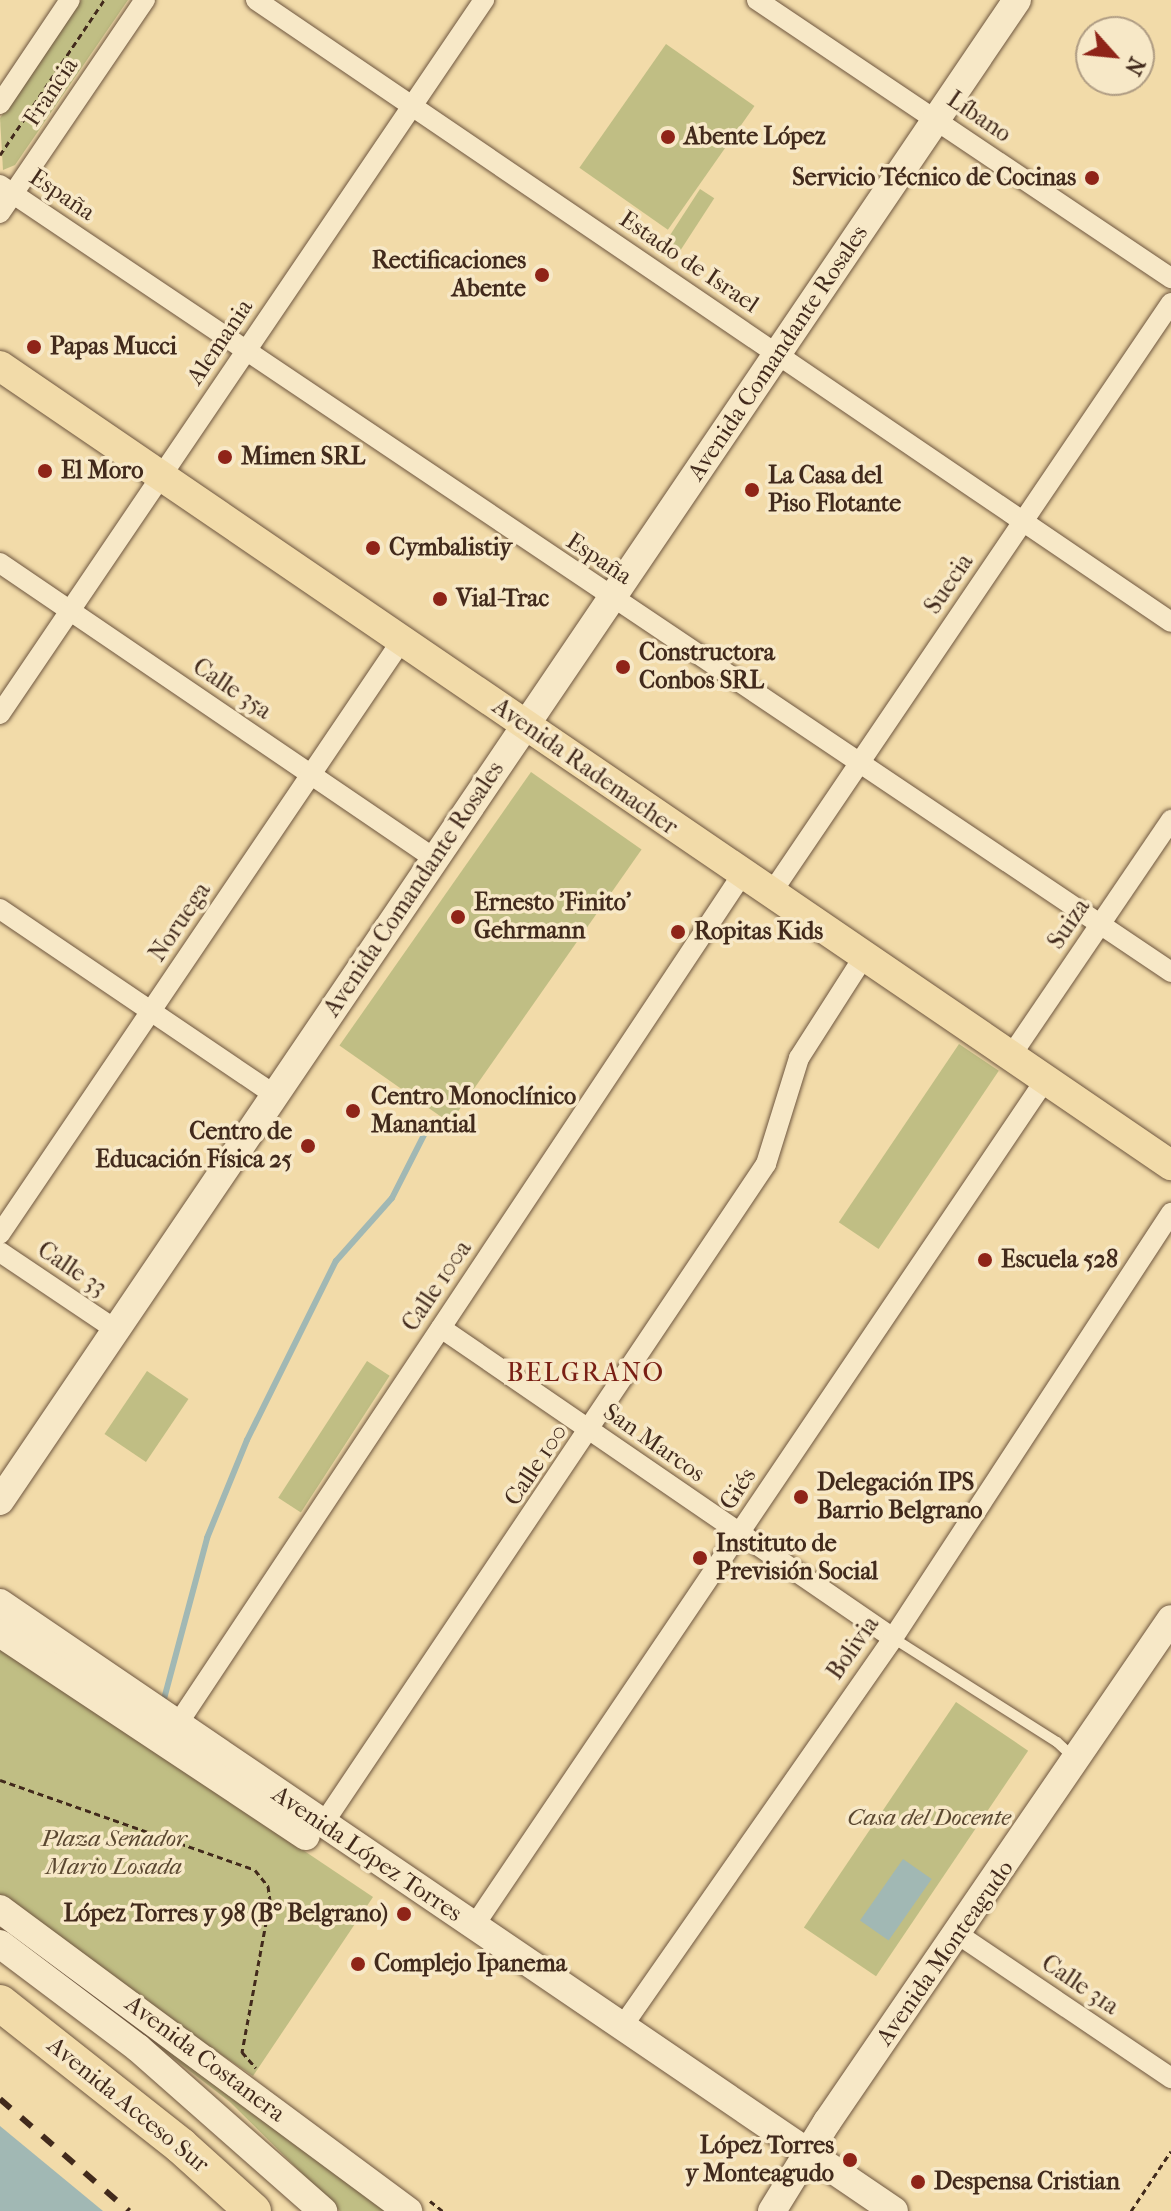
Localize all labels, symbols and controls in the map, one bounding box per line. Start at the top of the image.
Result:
north arrow [1075,16,1155,96]
street label: Francia [18,52,84,132]
text: N [1119,53,1150,79]
street label: Líbano [942,85,1016,149]
place label: Abente López [684,123,826,151]
marker: Abente López [659,128,677,146]
street label: España [24,163,100,227]
place label: Servicio Técnico de Cocinas [792,164,1076,192]
marker: Servicio Técnico de Cocinas [1083,169,1101,187]
street label: Estado de Israel [614,205,764,319]
street label: Avenida Comandante Rosales [682,220,874,486]
place label: Rectificaciones Abente [372,247,526,303]
marker: Rectificaciones Abente [533,266,551,284]
street label: Alemania [181,294,259,390]
place label: Papas Mucci [50,333,177,361]
marker: Papas Mucci [25,338,43,356]
place label: Mimen SRL [241,443,365,471]
marker: Mimen SRL [216,448,234,466]
place label: El Moro [61,457,143,485]
marker: El Moro [36,462,54,480]
place label: La Casa del Piso Flotante [768,462,901,518]
marker: La Casa del Piso Flotante [743,481,761,499]
street label: España [561,527,637,591]
place label: Cymbalistiy [389,534,512,562]
marker: Cymbalistiy [364,539,382,557]
street label: Suecia [918,548,980,620]
place label: Vial-Trac [456,585,549,613]
marker: Vial-Trac [431,590,449,608]
place label: Constructora Conbos SRL [639,639,775,695]
street label: Calle 35a [187,652,277,726]
marker: Constructora Conbos SRL [614,658,632,676]
street label: Avenida Rademacher [487,692,683,842]
street label: Avenida Comandante Rosales [318,756,510,1022]
street label: Noruega [143,877,217,967]
place label: Ernesto 'Finito' Gehrmann [474,889,631,945]
street label: Suiza [1042,893,1096,955]
marker: Ernesto 'Finito' Gehrmann [449,908,467,926]
place label: Ropitas Kids [694,918,823,946]
marker: Ropitas Kids [669,923,687,941]
place label: Centro Monoclínico Manantial [371,1083,576,1139]
marker: Centro Monoclínico Manantial [342,1100,364,1122]
place label: Centro de Educación Física 25 [95,1118,292,1174]
marker: Centro de Educación Física 25 [299,1137,317,1155]
street label: Calle 100a [396,1235,478,1337]
street label: Calle 33 [32,1236,112,1302]
place label: Escuela 528 [1001,1246,1118,1274]
marker: Escuela 528 [976,1251,994,1269]
district label: BELGRANO [507,1357,665,1389]
street label: San Marcos [598,1398,710,1488]
street label: Calle 100 [498,1419,574,1511]
street label: Giés [714,1462,762,1516]
place label: Delegación IPS Barrio Belgrano [817,1469,983,1525]
marker: Delegación IPS Barrio Belgrano [792,1488,810,1506]
place label: Instituto de Previsión Social [716,1530,878,1586]
marker: Instituto de Previsión Social [691,1549,709,1567]
street label: Bolivia [821,1611,885,1685]
street label: Avenida López Torres [267,1780,467,1928]
park label: Casa del Docente [847,1804,1011,1832]
park label: Plaza Senador Mario Losada [41,1825,187,1881]
street label: Avenida Monteagudo [870,1855,1020,2051]
place label: López Torres y 98 (B° Belgrano) [64,1900,388,1928]
marker: López Torres y 98 (B° Belgrano) [395,1905,413,1923]
street label: Calle 31a [1036,1949,1124,2021]
place label: Complejo Ipanema [374,1950,567,1978]
marker: Complejo Ipanema [349,1955,367,1973]
street label: Avenida Costanera [119,1990,291,2128]
street label: Avenida Acceso Sur [41,2031,215,2179]
place label: López Torres y Monteagudo [685,2132,834,2188]
marker: López Torres y Monteagudo [841,2151,859,2169]
place label: Despensa Cristian [934,2168,1120,2196]
marker: Despensa Cristian [909,2173,927,2191]

